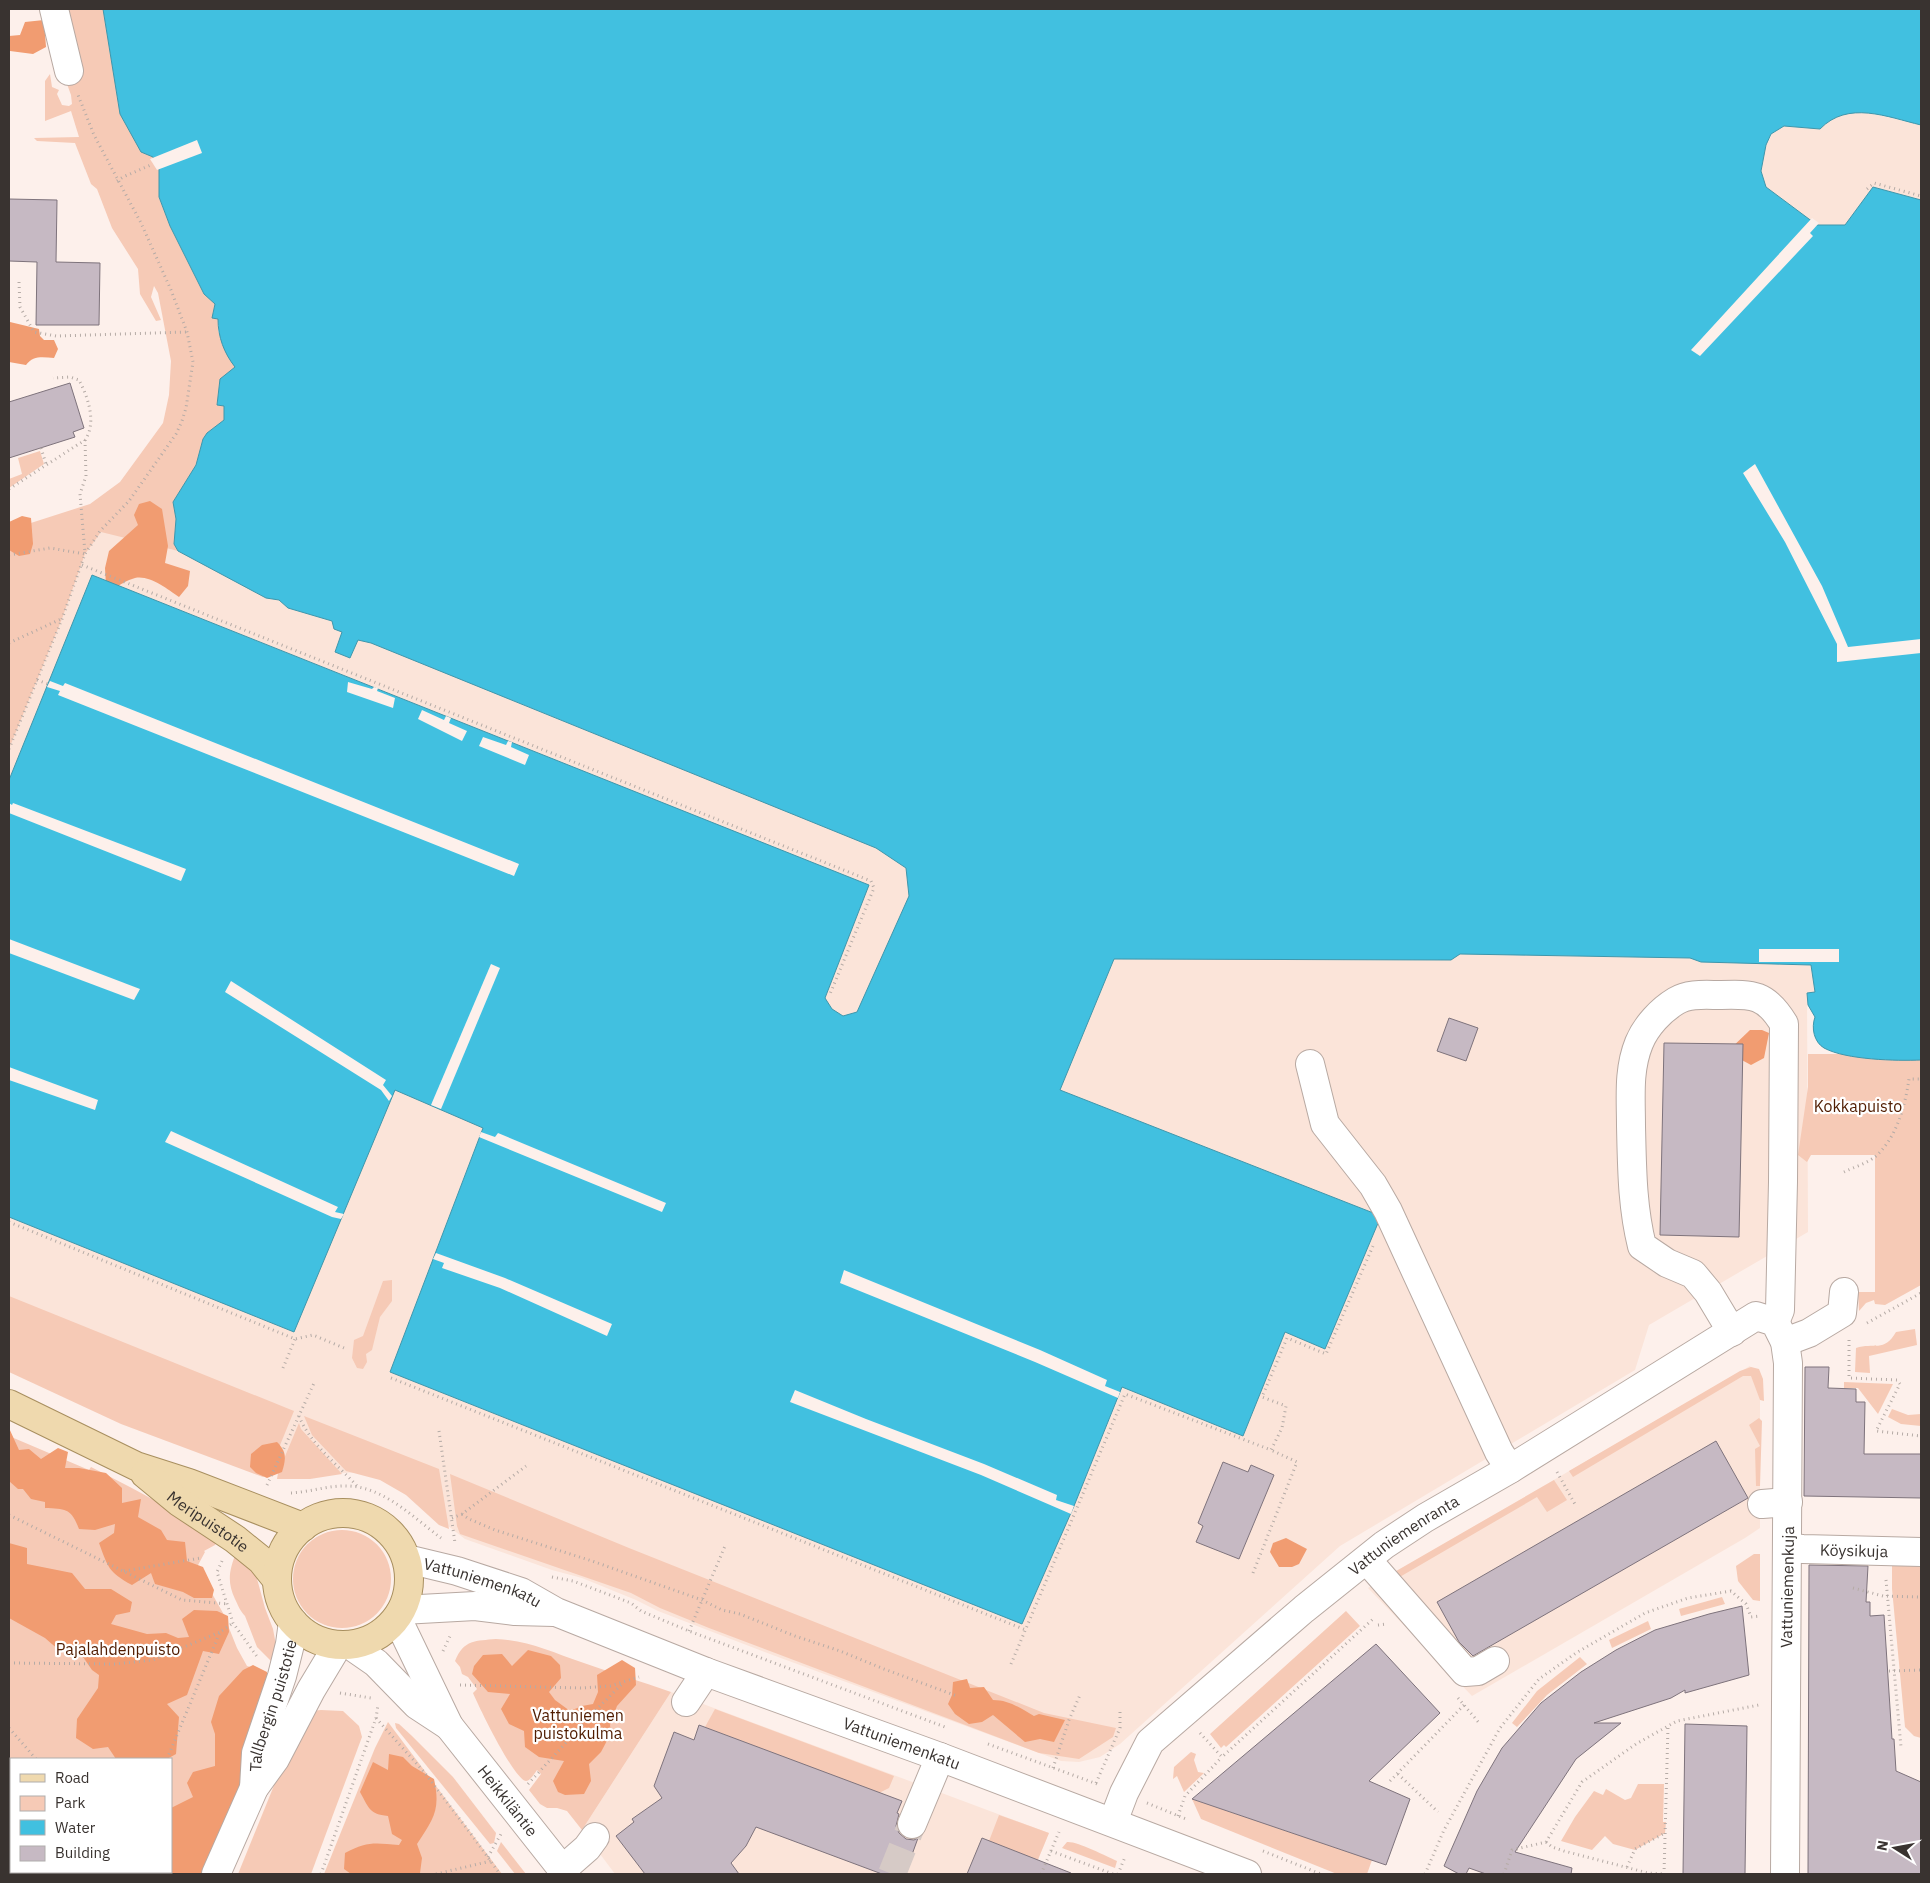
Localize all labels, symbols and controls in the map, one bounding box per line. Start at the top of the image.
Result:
park label: Kokkapuisto [1814,1096,1902,1116]
street label: Meripuistotie [163,1486,253,1556]
street label: Vattuniemenranta [1344,1490,1463,1580]
street label: Vattuniemenkuja [1776,1526,1798,1648]
street label: Köysikuja [1820,1539,1889,1561]
street label: Vattuniemenkatu [421,1553,545,1612]
street label: Tallbergin puistotie [245,1637,301,1772]
park label: Pajalahdenpuisto [56,1639,180,1659]
park label: Vattuniemen puistokulma [532,1705,624,1743]
street label: Vattuniemenkatu [840,1713,963,1774]
legend [10,1758,172,1873]
street label: Heikkiläntie [474,1761,542,1841]
text: Road [55,1768,90,1787]
text: Park [55,1793,85,1812]
text: Water [55,1818,96,1837]
north arrow [1870,1823,1920,1873]
text: N [1872,1839,1892,1852]
text: Building [55,1843,110,1862]

